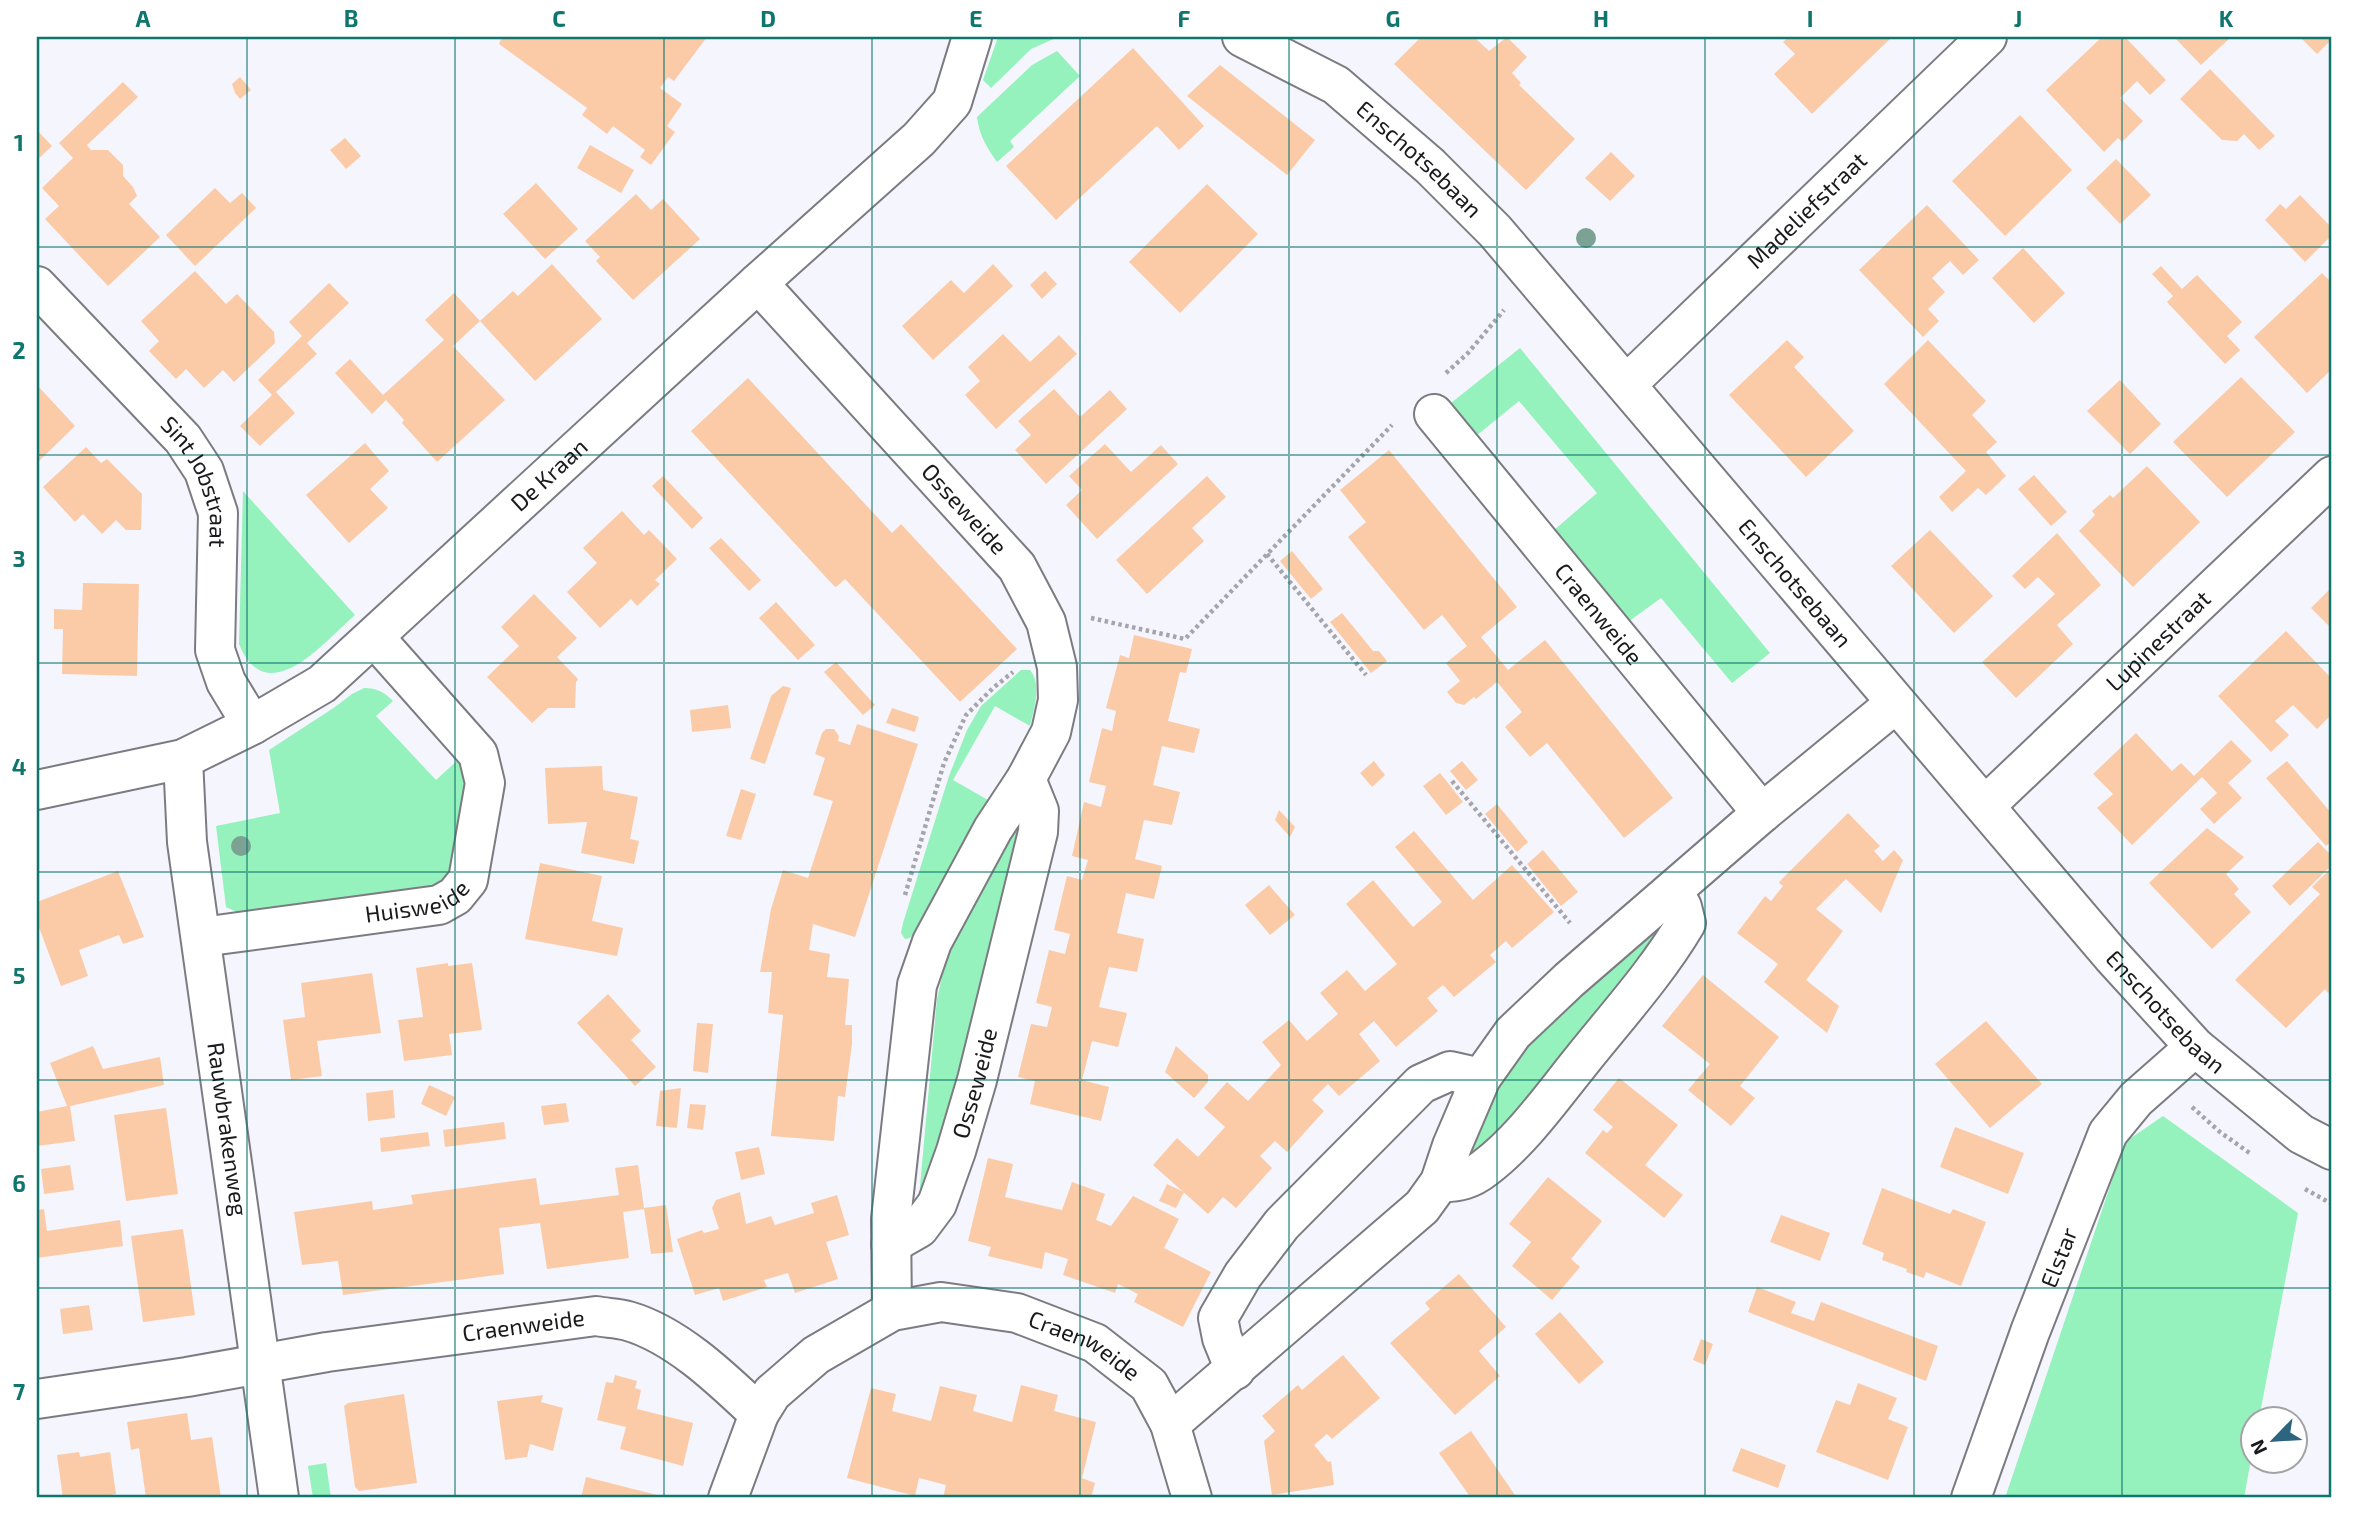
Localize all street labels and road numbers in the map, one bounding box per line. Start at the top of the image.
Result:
street label: Enschotsebaan [1351,94,1488,223]
street label: Madeliefstraat [1741,145,1872,274]
street label: Sint Jobstraat [156,410,233,548]
street label: De Kraan [504,432,593,517]
street label: Osseweide [916,457,1014,560]
street label: Enschotsebaan [1733,512,1858,653]
street label: Craenweide [1549,557,1649,670]
street label: Lupinestraat [2100,584,2216,696]
street label: Huisweide [363,874,475,928]
street label: Enschotsebaan [2101,944,2231,1079]
street label: Osseweide [945,1025,1002,1142]
street label: Rauwbrakenweg [202,1040,254,1218]
street label: Elstar [2034,1223,2083,1291]
street label: Craenweide [460,1303,586,1347]
street label: Craenweide [1025,1304,1146,1386]

